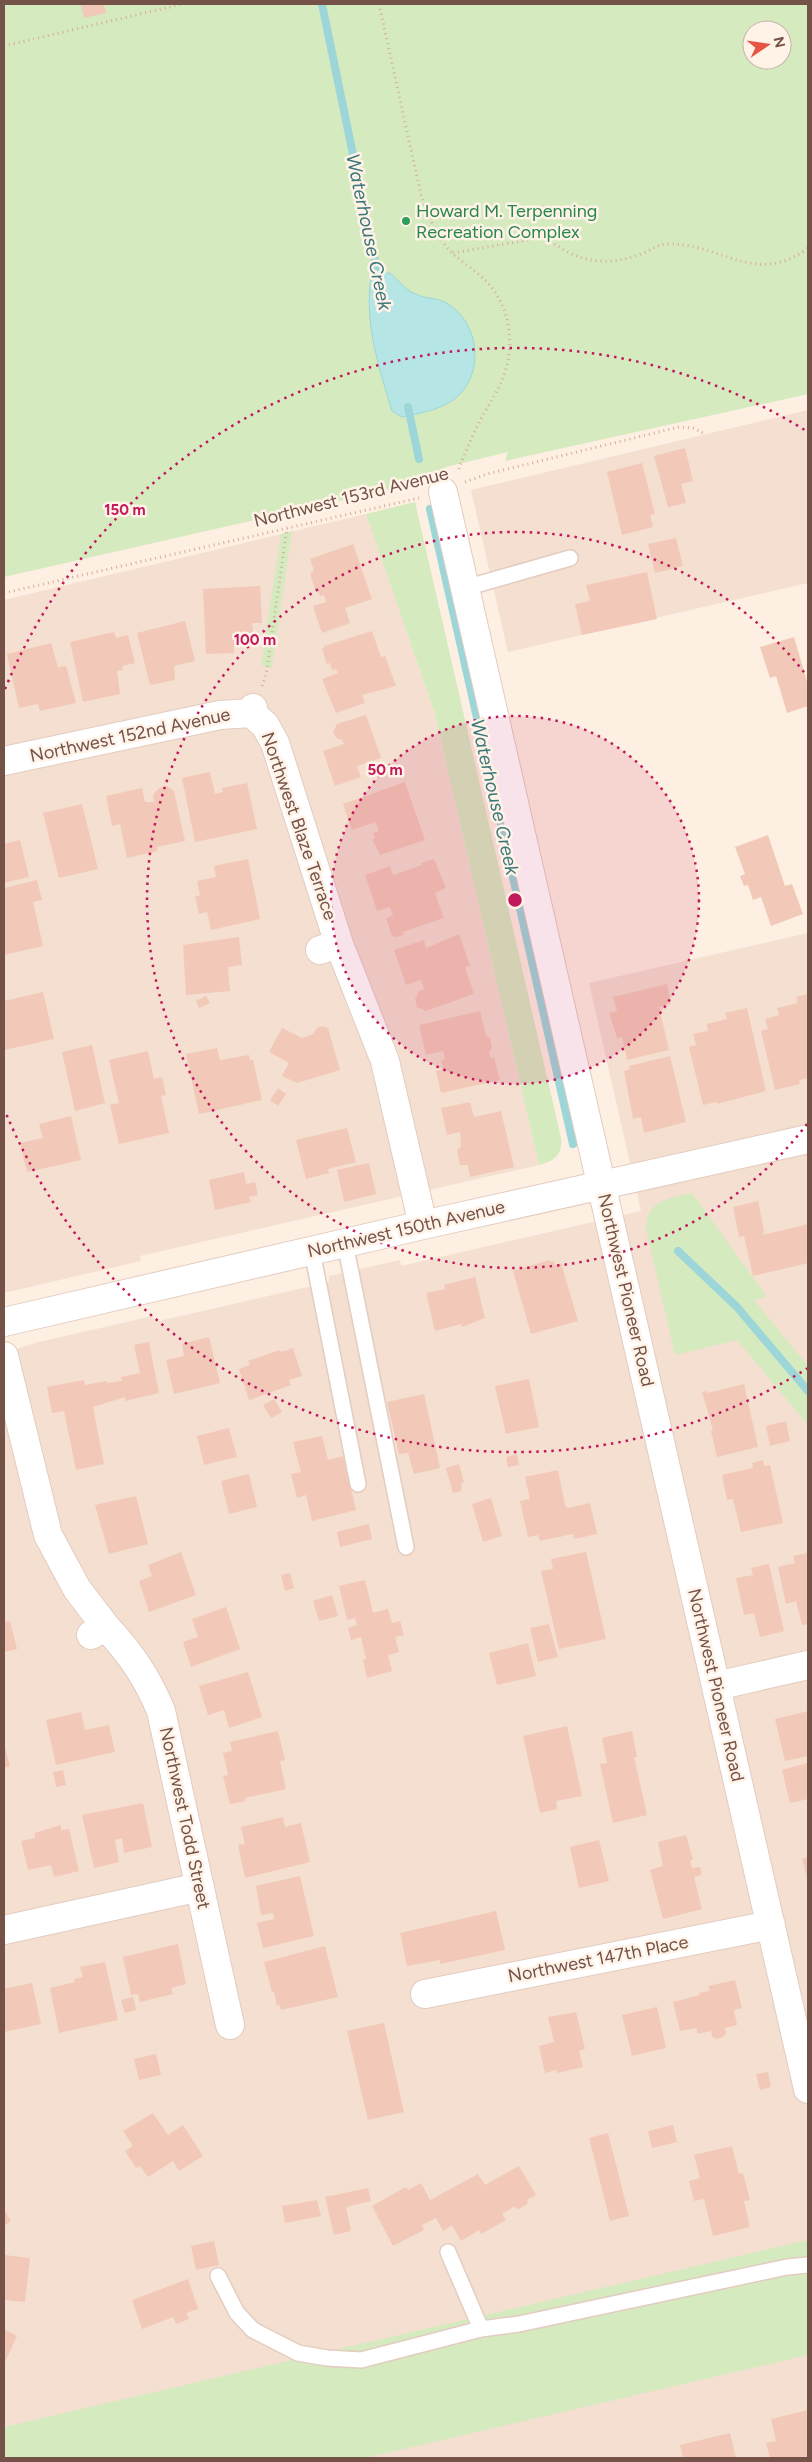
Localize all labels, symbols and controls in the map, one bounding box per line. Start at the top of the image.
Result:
north arrow [742,20,792,70]
text: N [770,35,789,49]
water label: Waterhouse Creek [341,152,397,313]
place label: Howard M. Terpenning Recreation Complex [416,200,597,243]
marker: Howard M. Terpenning Recreation Complex [400,215,412,227]
street label: Northwest 153rd Avenue [251,462,451,532]
text: 150 m [104,501,146,519]
text: 100 m [234,631,276,649]
street label: Northwest 152nd Avenue [28,703,232,767]
water label: Waterhouse Creek [466,717,524,878]
street label: Northwest Blaze Terrace [256,729,342,923]
text: 50 m [367,761,403,779]
centre of rings [506,891,524,909]
street label: Northwest Pioneer Road [593,1191,659,1389]
street label: Northwest 150th Avenue [305,1196,507,1262]
street label: Northwest Pioneer Road [683,1586,749,1784]
street label: Northwest Todd Street [155,1725,215,1911]
street label: Northwest 147th Place [506,1931,690,1987]

